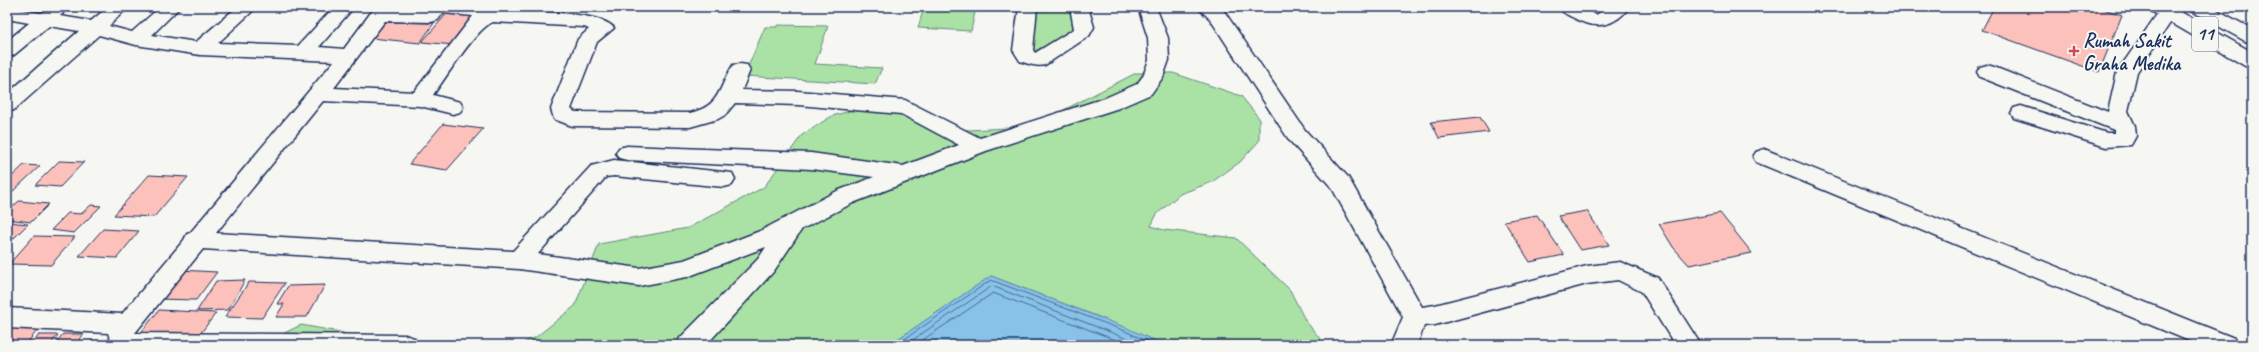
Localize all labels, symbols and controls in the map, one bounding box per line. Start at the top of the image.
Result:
road number: 11 [2192,17,2218,51]
place label: Rumah Sakit Graha Medika [2083,28,2182,76]
marker: Rumah Sakit Graha Medika [2068,45,2080,57]

